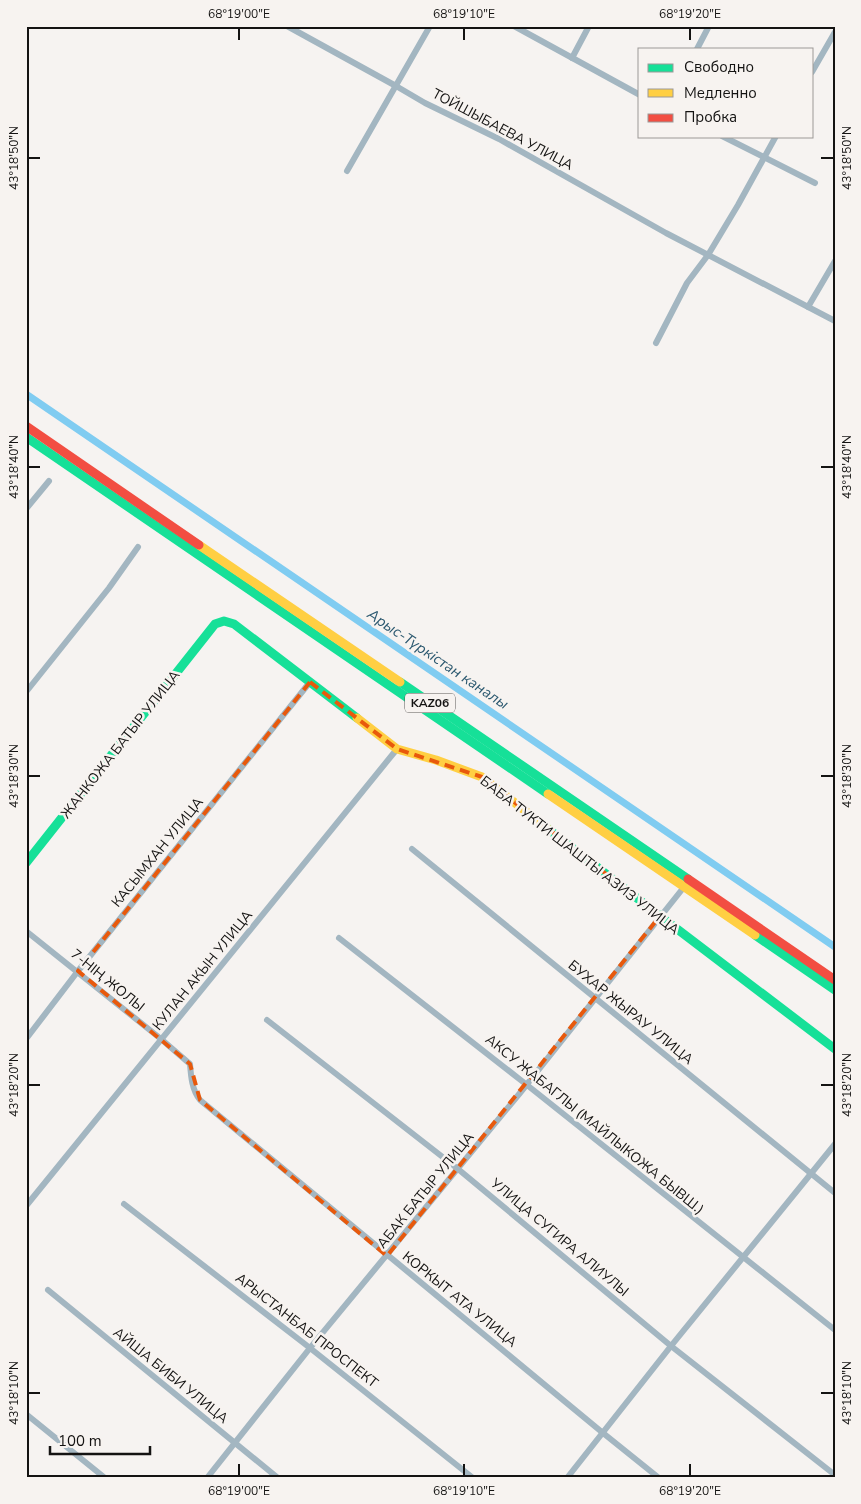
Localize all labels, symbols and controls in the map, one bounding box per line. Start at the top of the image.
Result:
text: 68°19'00"E [208,6,270,22]
text: 68°19'10"E [433,6,495,22]
text: 68°19'20"E [659,6,721,22]
legend [638,48,814,138]
text: Свободно [684,57,754,77]
text: Медленно [684,83,757,103]
street label: ТОЙШЫБАЕВА УЛИЦА [429,84,577,175]
text: Пробка [684,107,737,127]
text: 43°18'50"N [6,126,22,190]
text: 43°18'50"N [839,126,855,190]
text: 43°18'40"N [6,435,22,499]
text: 43°18'40"N [839,435,855,499]
water label: Арыс-Түркістан каналы [363,604,513,714]
street label: ЖАНКОЖА БАТЫР УЛИЦА [57,666,184,822]
road number: KАZ06 [405,694,455,712]
text: 43°18'30"N [6,744,22,808]
text: 43°18'30"N [839,744,855,808]
street label: БАБА ТУКТИ ШАШТЫ АЗИЗ УЛИЦА [476,772,683,939]
street label: КАСЫМХАН УЛИЦА [107,793,208,911]
street label: КУЛАН АКЫН УЛИЦА [148,906,257,1034]
street label: 7-НІҢ ЖОЛЫ [67,945,149,1016]
street label: БУХАР ЖЫРАУ УЛИЦА [564,956,697,1069]
street label: АКСУ ЖАБАГЛЫ (МАЙЛЫКОЖА БЫВШ.) [481,1030,708,1219]
text: 43°18'20"N [6,1053,22,1117]
text: 43°18'20"N [839,1053,855,1117]
street label: АБАК БАТЫР УЛИЦА [373,1128,478,1252]
street label: УЛИЦА СУГИРА АЛИУЛЫ [486,1173,633,1301]
street label: КОРКЫТ АТА УЛИЦА [398,1247,521,1352]
street label: АРЫСТАНБАБ ПРОСПЕКТ [231,1269,382,1393]
street label: АЙША БИБИ УЛИЦА [109,1323,232,1428]
text: 43°18'10"N [6,1361,22,1425]
text: 43°18'10"N [839,1361,855,1425]
scale bar [50,1424,150,1456]
text: 100 m [58,1431,102,1451]
text: 68°19'00"E [208,1483,270,1499]
text: 68°19'10"E [433,1483,495,1499]
text: 68°19'20"E [659,1483,721,1499]

